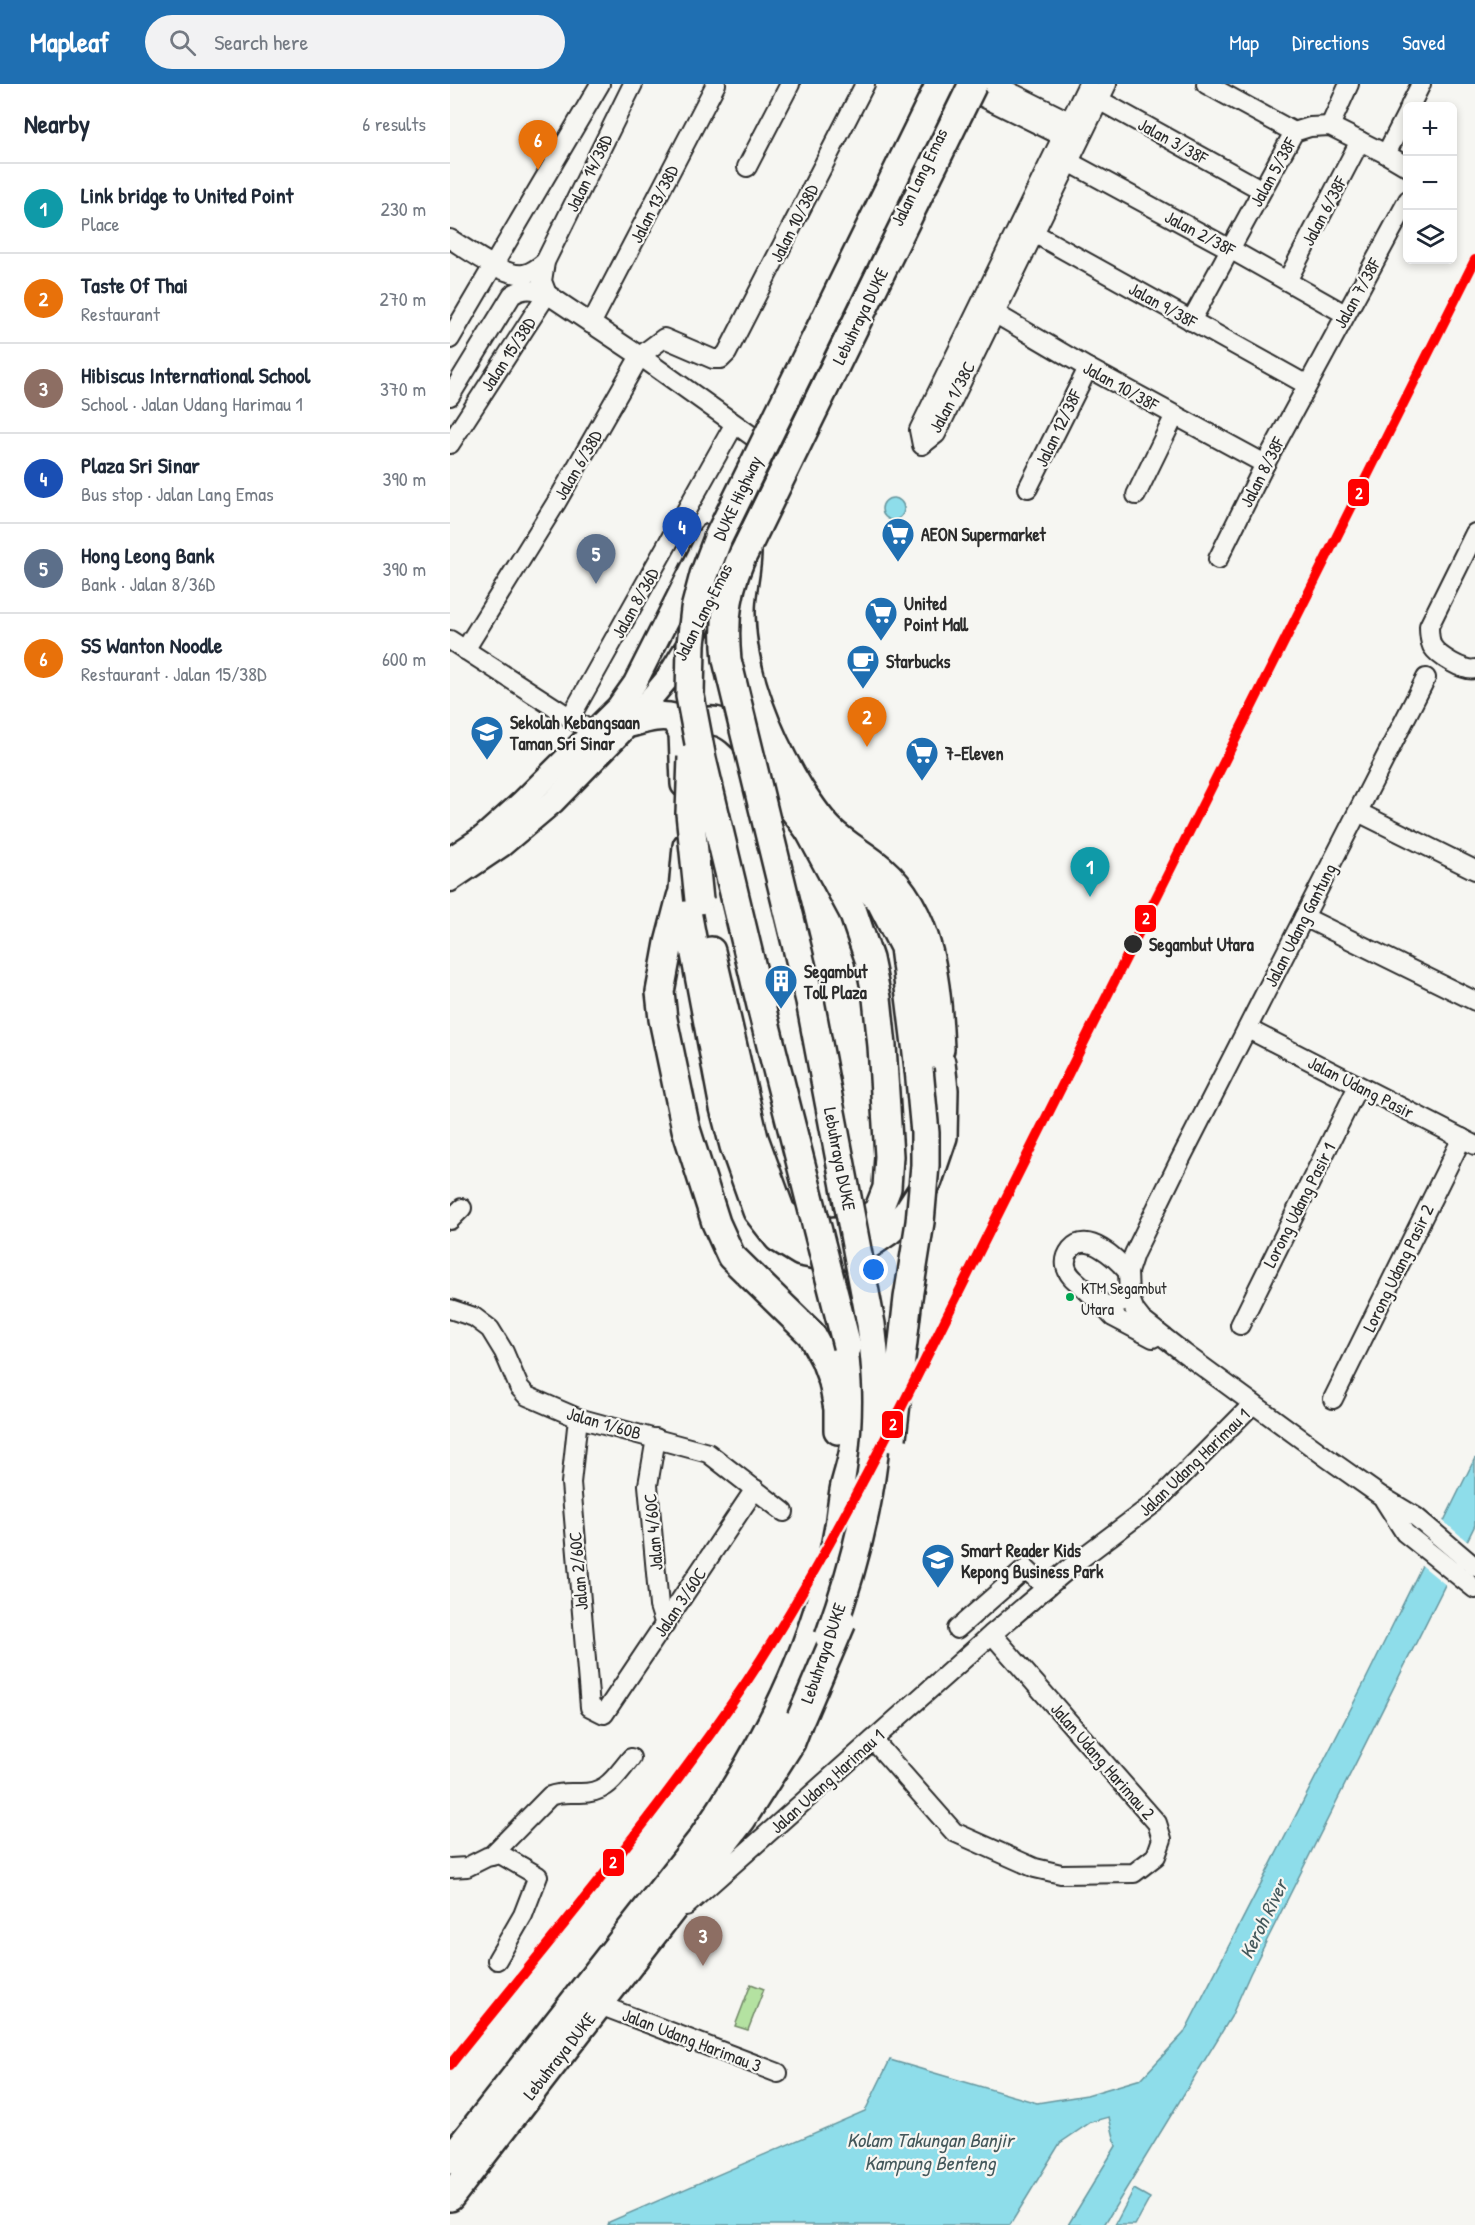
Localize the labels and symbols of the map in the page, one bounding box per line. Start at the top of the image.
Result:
street label: Jalan 3/38F [1134,112,1213,171]
pin: 6 [518,120,557,170]
street label: Jalan Lang Emas [885,124,954,230]
street label: Jalan 14/38D [560,130,619,216]
street label: Jalan 5/38F [1244,132,1303,211]
street label: Jalan 13/38D [624,160,685,247]
street label: Jalan 6/38F [1295,171,1353,250]
street label: Jalan 10/38D [764,179,825,266]
street label: Jalan 2/38F [1160,204,1241,263]
street label: Jalan 7/38F [1327,252,1387,333]
street label: Lebuhraya DUKE [826,263,894,369]
street label: Jalan 9/38F [1124,276,1203,335]
street label: Jalan 15/38D [475,312,542,396]
street label: Jalan 10/38F [1079,355,1164,418]
street label: Jalan 1/38C [923,357,981,437]
street label: Jalan 12/38F [1029,384,1088,471]
street label: Jalan 6/38D [548,425,608,505]
street label: Jalan 8/38F [1234,431,1291,511]
street label: DUKE Highway [706,451,768,545]
line badge: 2 [1347,478,1370,507]
text: 2 [1355,482,1363,504]
pin: 4 [662,508,702,557]
supermarket icon: AEON Supermarket [880,516,916,563]
place label: AEON Supermarket [921,522,1047,548]
pin: 5 [576,534,616,584]
street label: Jalan Lang Emas [668,559,738,665]
street label: Jalan 8/36D [605,563,665,643]
place label: United Point Mall [904,591,969,637]
supermarket icon: United Point Mall [863,595,899,642]
cafe icon: Starbucks [845,643,881,690]
place label: Starbucks [886,649,951,674]
pin: 2 [848,698,886,747]
place label: Sekolah Kebangsaan Taman Sri Sinar [509,710,640,756]
school or university icon: Sekolah Kebangsaan Taman Sri Sinar [469,714,505,761]
supermarket icon: 7-Eleven [904,735,940,782]
place label: 7-Eleven [944,741,1004,766]
pin: 1 [1070,848,1110,897]
street label: Jalan Udang Gantung [1258,859,1342,991]
line badge: 2 [1134,904,1157,933]
text: 2 [1142,907,1150,929]
place label: Segambut Utara [1149,932,1255,958]
marker: Segambut Utara [1122,933,1144,955]
place label: Segambut Toll Plaza [803,959,868,1005]
building icon: Segambut Toll Plaza [763,963,799,1010]
street label: Jalan Udang Pasir [1304,1050,1418,1124]
street label: Lebuhraya DUKE [818,1105,862,1213]
street label: Lorong Udang Pasir 1 [1257,1138,1341,1272]
street label: Lorong Udang Pasir 2 [1356,1200,1440,1336]
your location [859,1255,888,1284]
place label: KTM Segambut Utara [1081,1277,1167,1320]
marker: KTM Segambut Utara [1064,1291,1076,1303]
street label: Jalan 1/60B [564,1400,644,1446]
street label: Jalan Udang Harimau 1 [1133,1402,1255,1522]
line badge: 2 [881,1410,904,1439]
text: 2 [889,1413,897,1435]
street label: Jalan 4/60C [637,1492,669,1572]
street label: Jalan 2/60C [562,1530,594,1611]
place label: Smart Reader Kids Kepong Business Park [961,1538,1104,1585]
school or university icon: Smart Reader Kids Kepong Business Park [920,1542,956,1589]
street label: Jalan 3/60C [648,1562,712,1642]
street label: Lebuhraya DUKE [794,1599,852,1707]
street label: Jalan Udang Harimau 2 [1045,1697,1161,1825]
street label: Jalan Udang Harimau 1 [764,1723,890,1839]
line badge: 2 [602,1848,625,1877]
text: 2 [609,1851,617,1873]
water label: Keroh River [1232,1873,1295,1963]
pin: 3 [684,1916,722,1966]
street label: Jalan Udang Harimau 3 [619,2002,765,2078]
street label: Lebuhraya DUKE [517,2007,601,2105]
water label: Kolam Takungan Banjir Kampung Benteng [847,2126,1016,2177]

